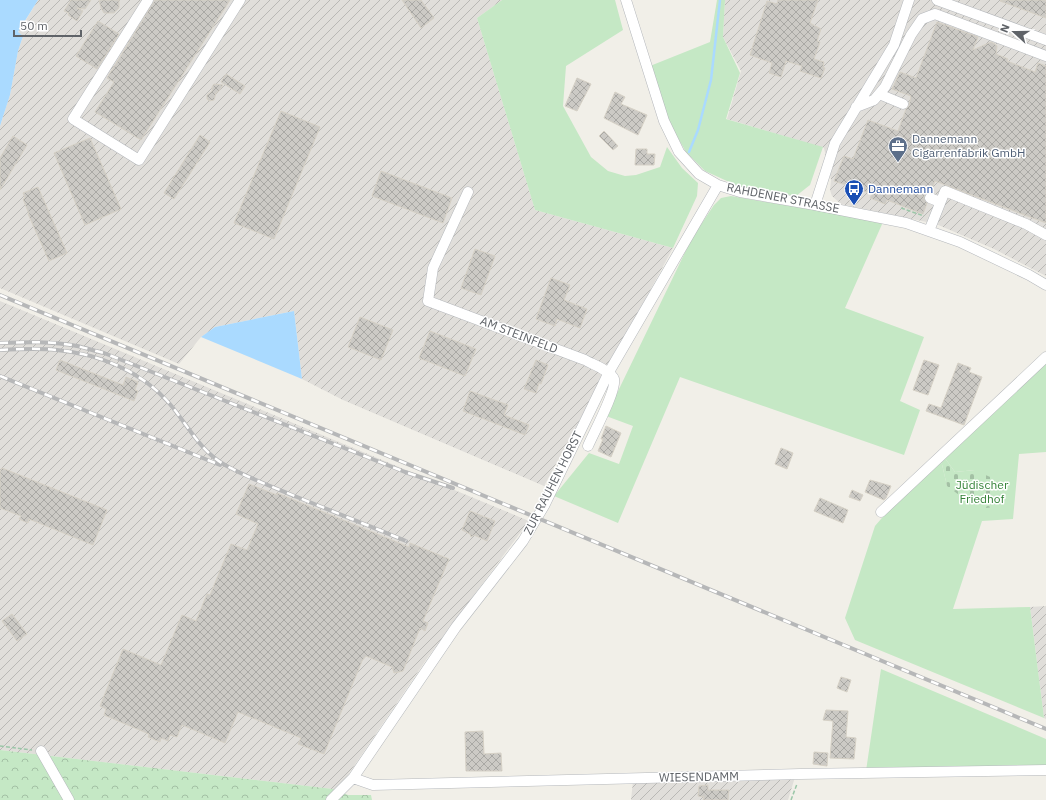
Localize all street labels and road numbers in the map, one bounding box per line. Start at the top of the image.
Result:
street label: RAHDENER STRASSE [725,179,841,216]
street label: AM STEINFELD [478,313,560,356]
street label: ZUR RAUHEN HORST [520,428,585,537]
street label: WIESENDAMM [659,768,739,785]

